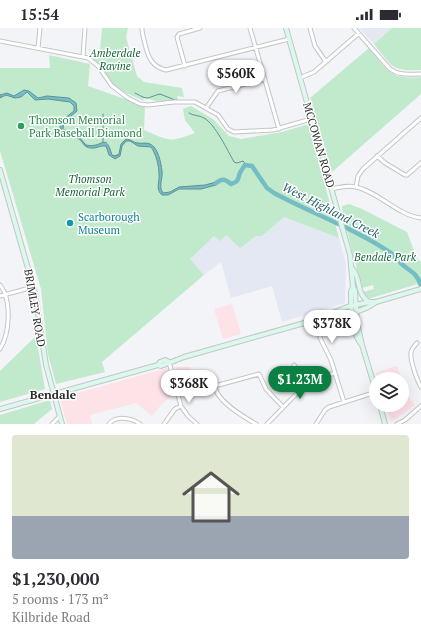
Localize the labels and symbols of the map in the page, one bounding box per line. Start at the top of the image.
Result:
park label: Amberdale Ravine [89,46,140,73]
pin: $560K [208,60,264,94]
street label: MCCOWAN ROAD [300,101,338,189]
place label: Thomson Memorial Park Baseball Diamond [29,113,142,140]
marker: Thomson Memorial Park Baseball Diamond [16,121,26,131]
park label: Thomson Memorial Park [54,172,125,199]
water label: West Highland Creek [280,179,382,241]
place label: Scarborough Museum [78,210,140,237]
marker: Scarborough Museum [65,218,75,228]
park label: Bendale Park [353,250,417,264]
street label: BRIMLEY ROAD [21,268,49,348]
pin: $378K [304,310,360,344]
pin: $1.23M [267,366,333,400]
pin: $368K [161,370,217,404]
district label: Bendale [30,387,77,402]

